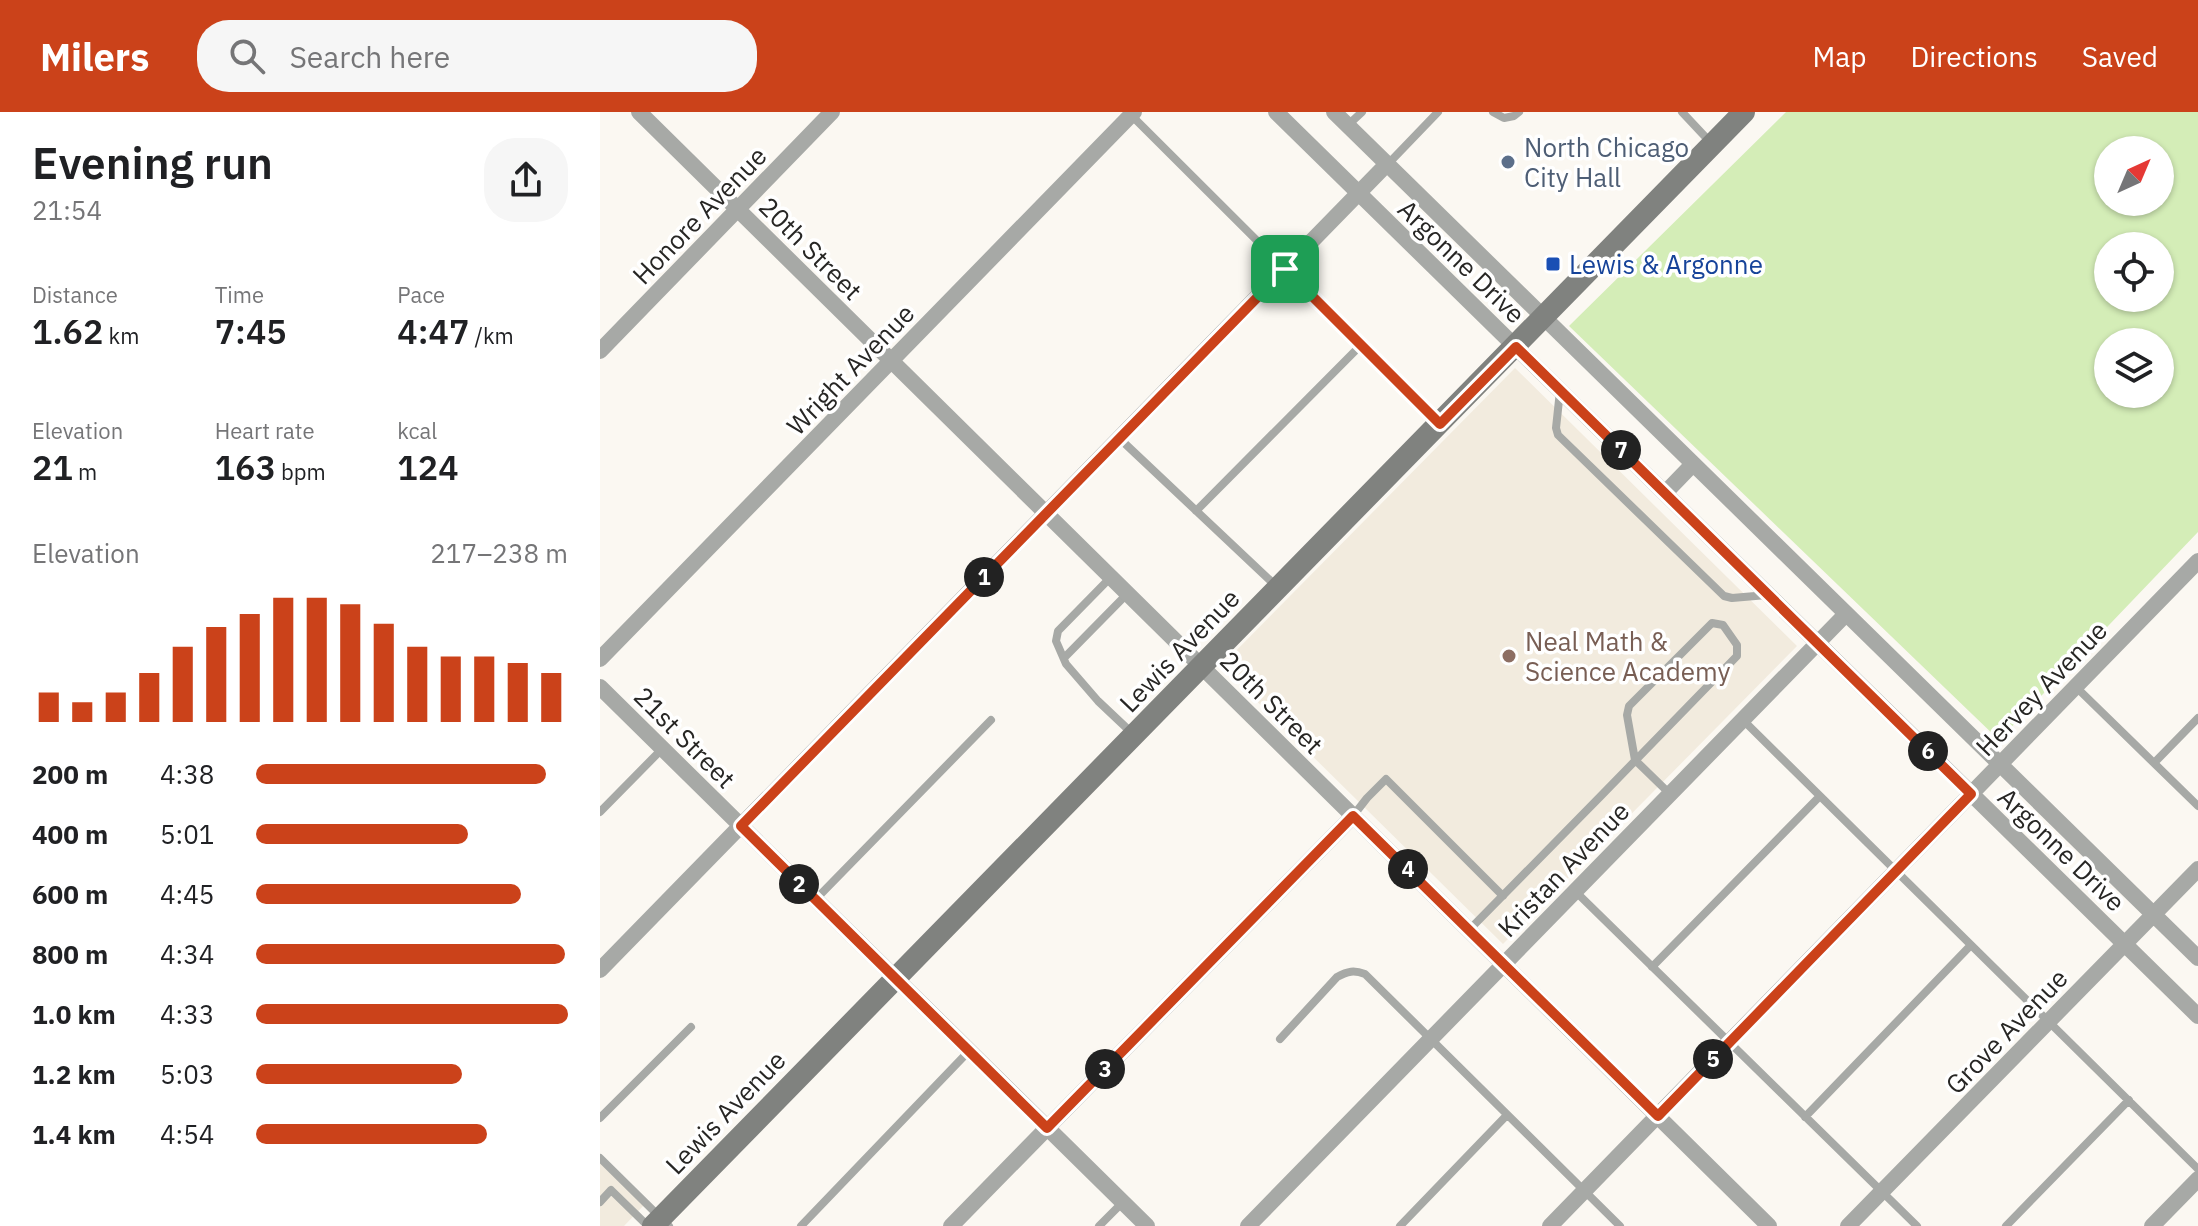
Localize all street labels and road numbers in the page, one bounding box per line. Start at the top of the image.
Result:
street label: Honore Avenue [625,139,773,291]
street label: 20th Street [752,189,870,307]
street label: Argonne Drive [1391,192,1533,330]
street label: Wright Avenue [779,296,921,442]
street label: Lewis Avenue [1112,581,1246,719]
street label: Hervey Avenue [1968,613,2114,763]
street label: 20th Street [1213,643,1331,761]
street label: 21st Street [627,679,743,795]
street label: Argonne Drive [1991,780,2133,918]
street label: Kristan Avenue [1490,794,1636,944]
street label: Grove Avenue [1938,961,2074,1101]
street label: Lewis Avenue [658,1043,792,1181]

